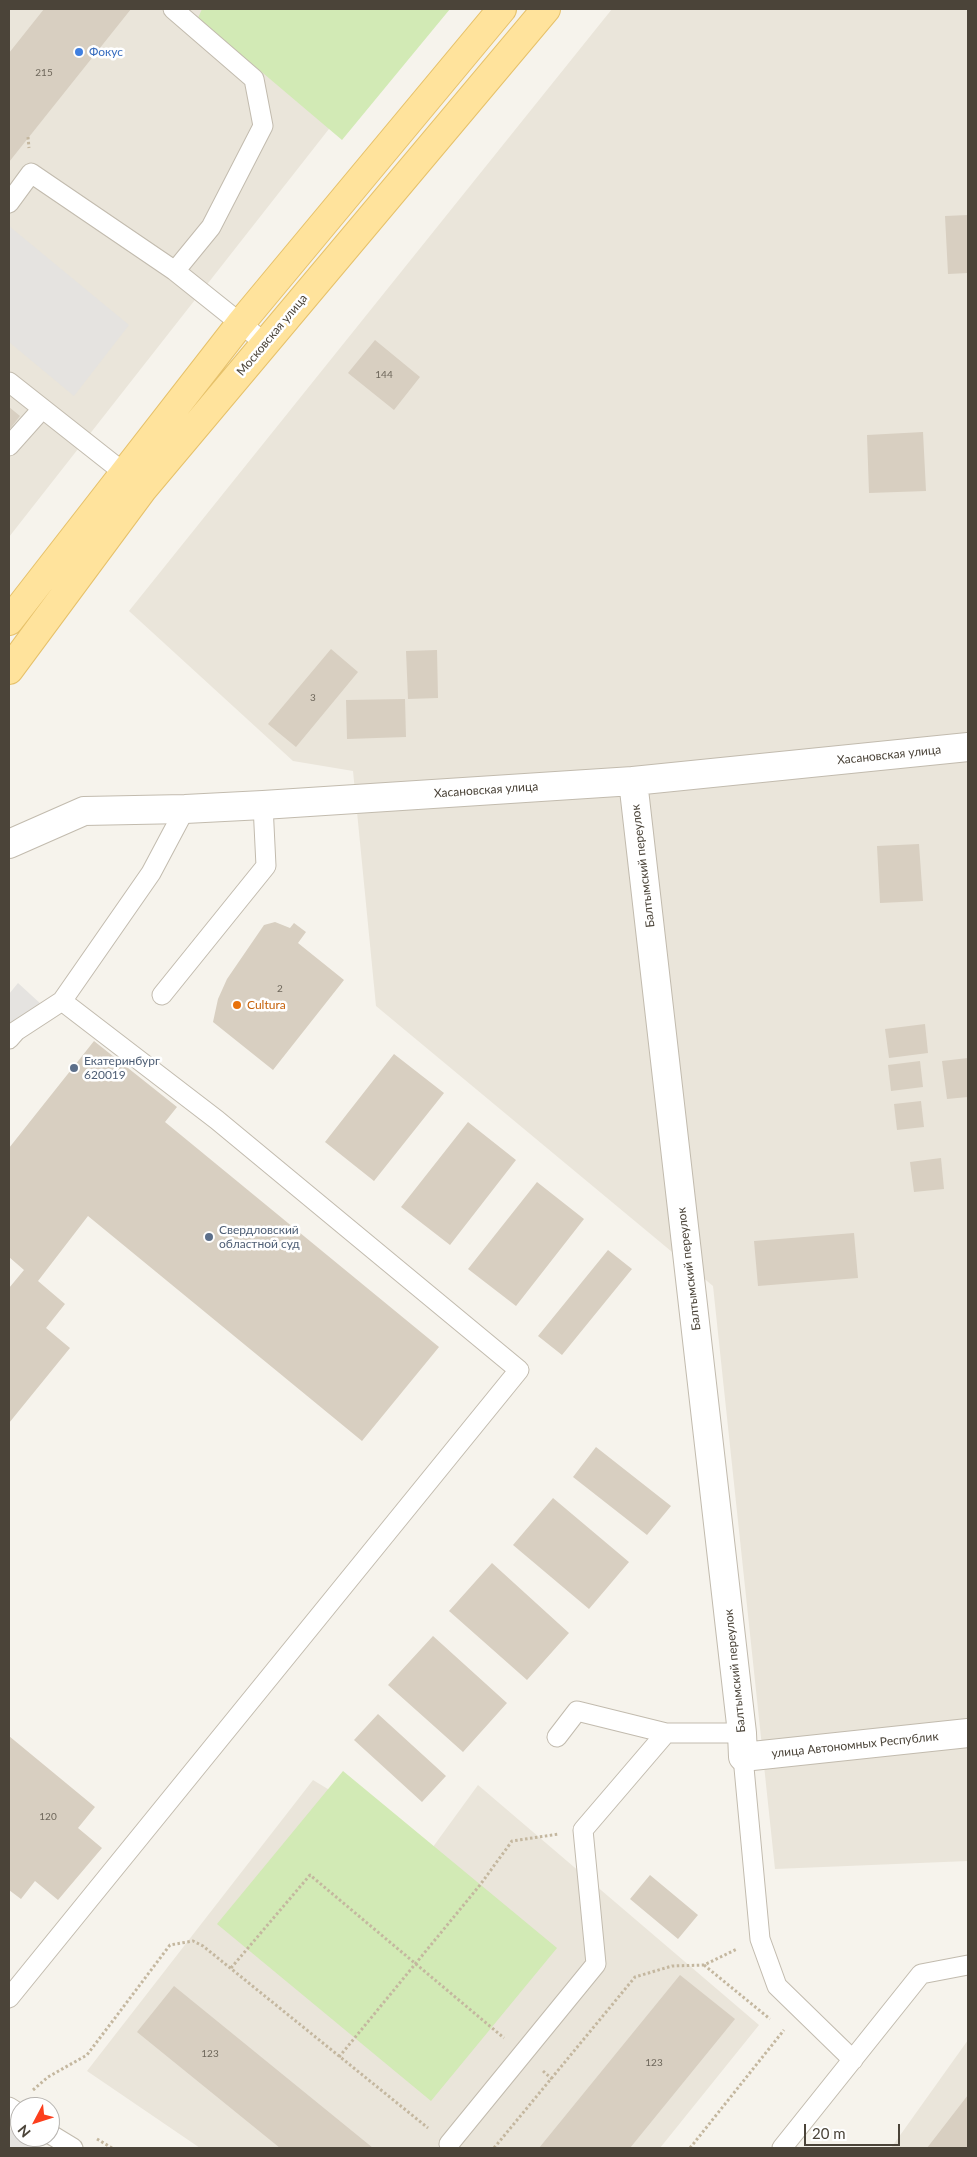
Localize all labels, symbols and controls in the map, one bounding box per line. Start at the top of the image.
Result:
place label: Фокус [89,45,123,59]
marker: Фокус [73,46,85,58]
house number: 215 [35,67,53,79]
street label: Московская улица [234,291,310,379]
house number: 144 [375,369,393,381]
house number: 3 [310,692,316,704]
street label: Хасановская улица [836,742,942,768]
street label: Хасановская улица [433,779,539,801]
street label: Балтымский переулок [628,804,658,928]
house number: 2 [277,983,283,995]
place label: Cultura [247,998,286,1012]
marker: Cultura [231,999,243,1011]
place label: Екатеринбург 620019 [84,1054,160,1082]
marker: Екатеринбург 620019 [68,1062,80,1074]
street label: Балтымский переулок [674,1207,704,1331]
place label: Свердловский областной суд [219,1223,300,1251]
marker: Свердловский областной суд [203,1231,215,1243]
street label: Балтымский переулок [721,1609,749,1733]
street label: улица Автономных Республик [771,1729,939,1761]
house number: 120 [39,1811,57,1823]
house number: 123 [201,2048,219,2060]
house number: 123 [645,2057,663,2069]
north arrow [10,2097,60,2147]
scale bar [807,2114,903,2146]
text: N [14,2122,34,2141]
text: 20 m [812,2124,846,2142]

